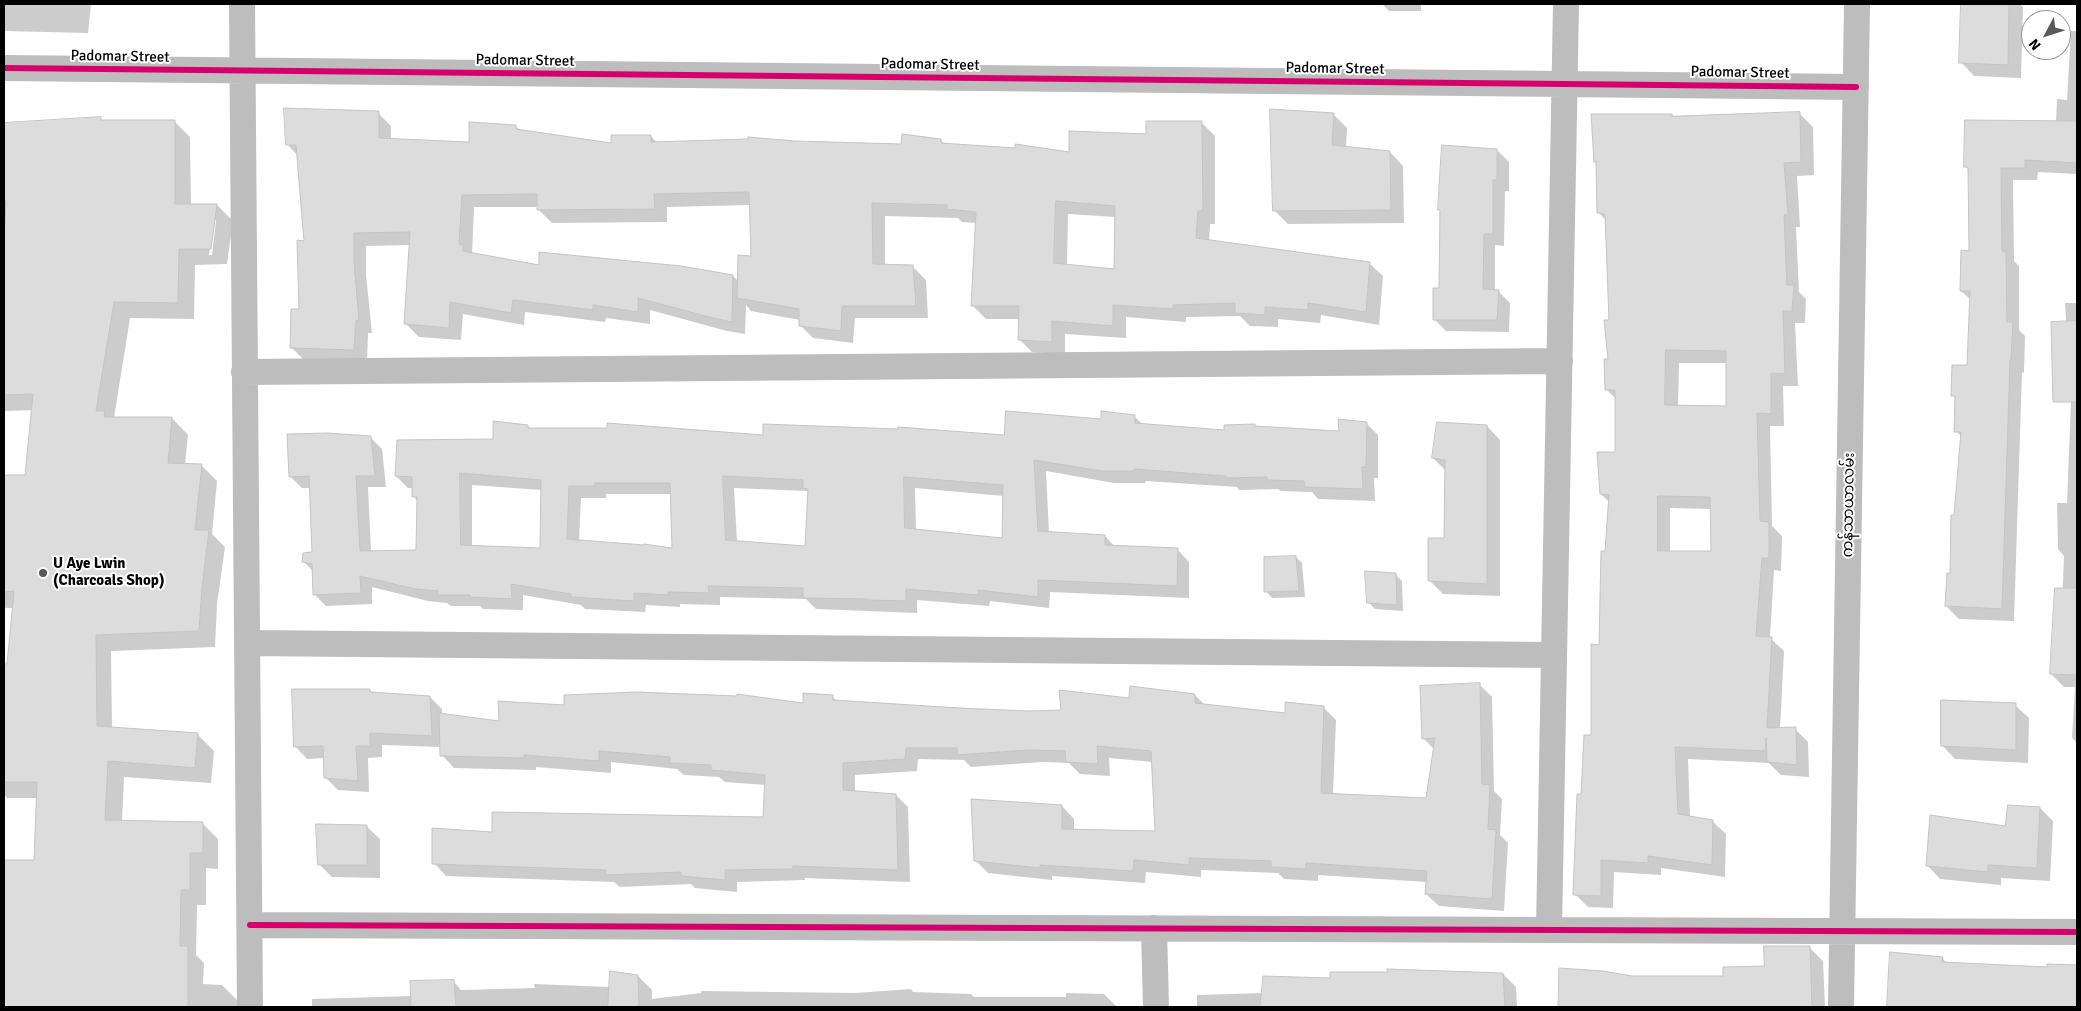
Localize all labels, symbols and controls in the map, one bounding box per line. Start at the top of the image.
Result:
north arrow [2021,10,2071,60]
text: N [2025,35,2045,54]
street label: Padomar Street [70,47,170,67]
street label: Padomar Street [475,51,575,71]
street label: Padomar Street [880,55,980,75]
street label: Padomar Street [1285,59,1385,79]
street label: Padomar Street [1690,63,1790,83]
street label: ကန်သာယာလမ်း [1839,452,1859,558]
place label: U Aye Lwin (Charcoals Shop) [53,555,165,590]
marker: U Aye Lwin (Charcoals Shop) [37,567,49,579]

